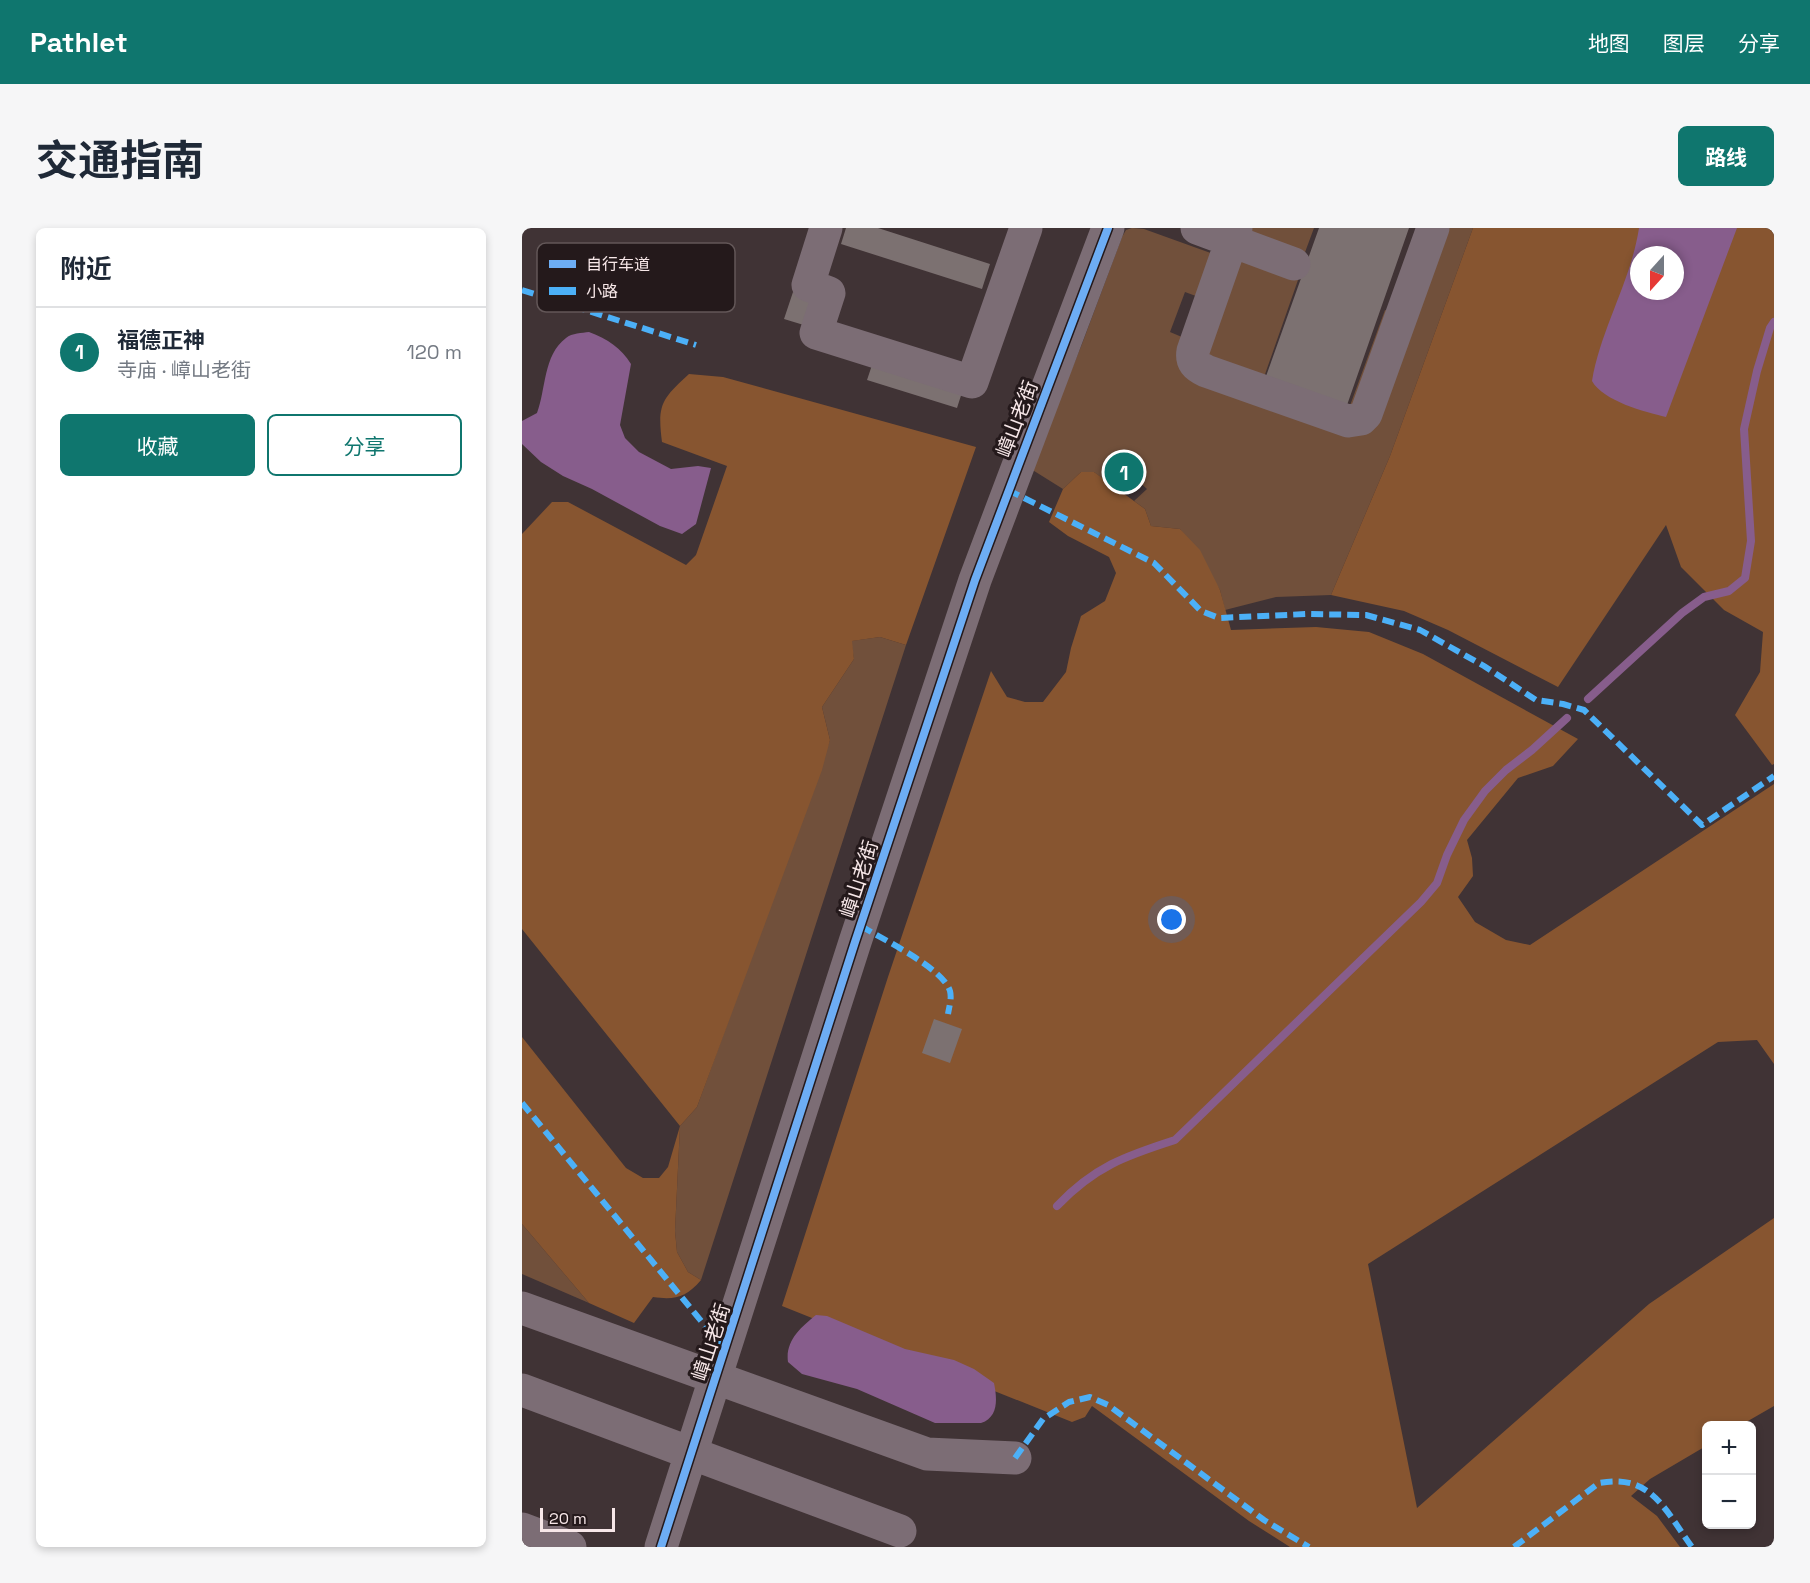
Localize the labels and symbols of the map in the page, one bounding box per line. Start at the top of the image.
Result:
legend [537,243,735,312]
north arrow [1630,246,1684,300]
text: 自行车道 [586,254,650,275]
text: 小路 [586,281,618,302]
street label: 嶂山老街 [991,377,1043,461]
pin: 1 [1104,450,1144,494]
street label: 嶂山老街 [834,837,884,921]
your location [1157,905,1186,934]
street label: 嶂山老街 [686,1300,736,1384]
scale bar [540,1505,615,1532]

